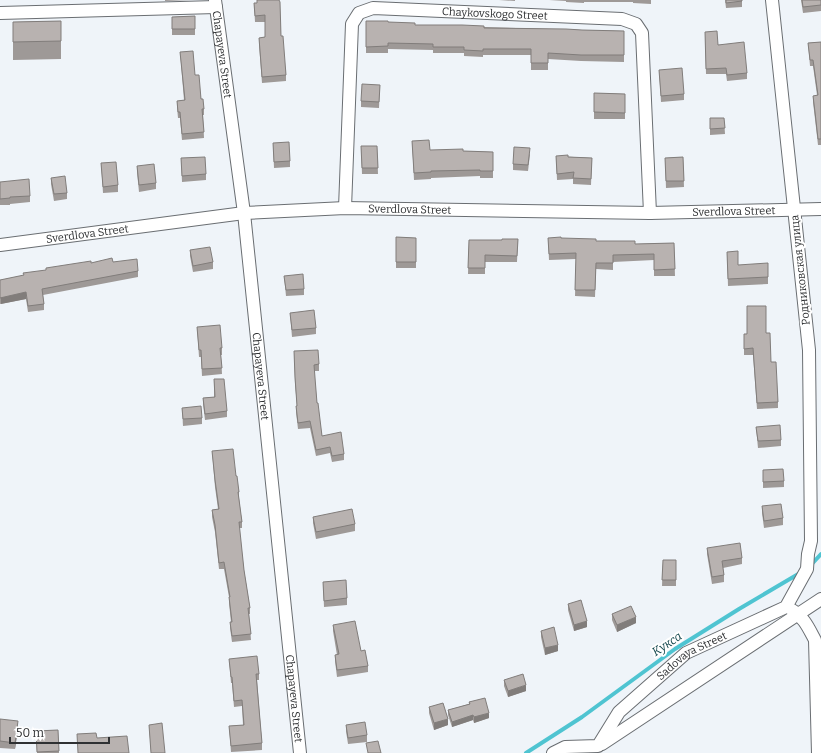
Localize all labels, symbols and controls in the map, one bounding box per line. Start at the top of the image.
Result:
street label: Chaykovskogo Street [442,5,548,23]
street label: Chapayeva Street [210,10,234,99]
street label: Sverdlova Street [368,202,451,217]
street label: Sverdlova Street [692,204,775,219]
street label: Родниковская улица [788,214,813,326]
street label: Sverdlova Street [45,222,129,246]
street label: Chapayeva Street [249,332,271,421]
water label: Кукса [649,629,685,659]
street label: Sadovaya Street [654,629,729,683]
street label: Chapayeva Street [283,654,305,743]
scale bar [10,719,109,745]
text: 50 m [16,726,45,740]

